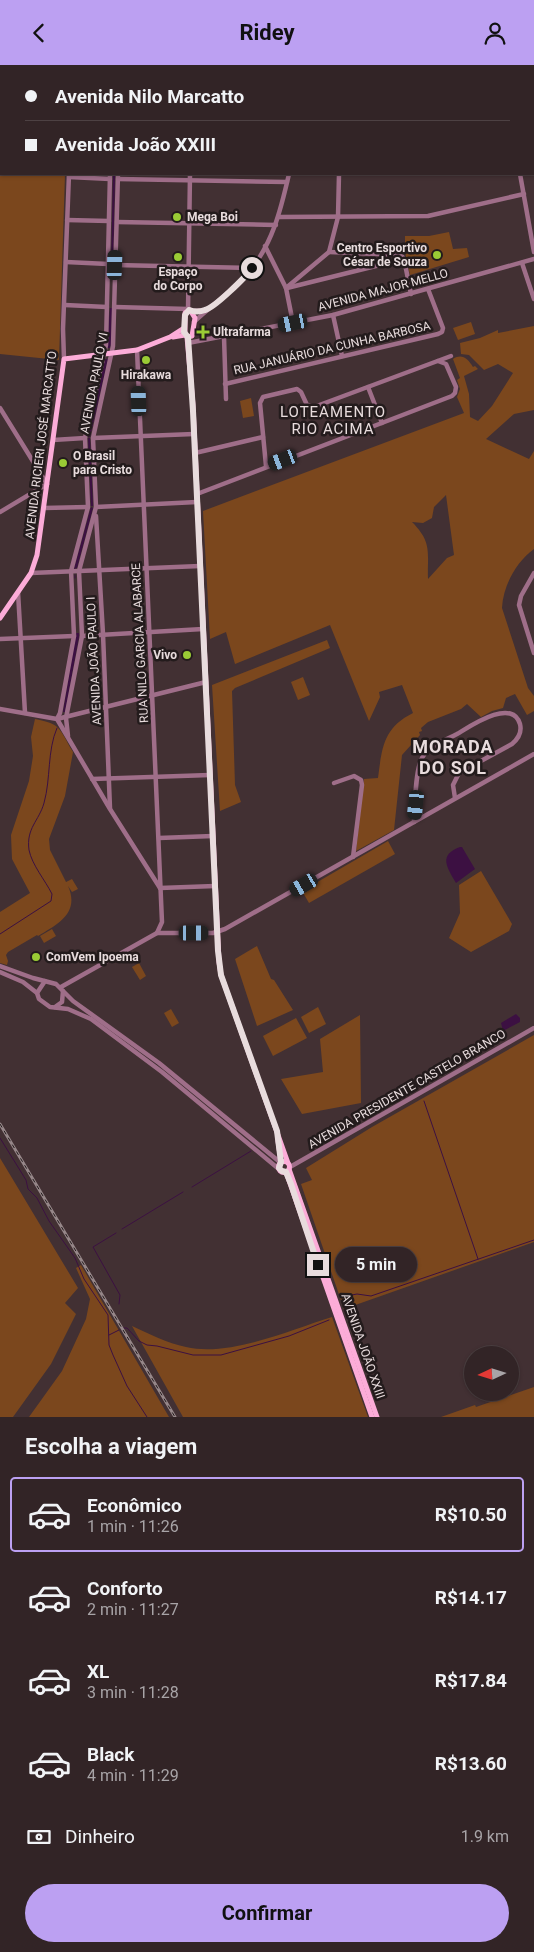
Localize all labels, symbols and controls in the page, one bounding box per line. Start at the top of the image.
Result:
icon: back [25,19,53,47]
icon: person [481,19,509,47]
text: Ridey [239,20,295,45]
text: Avenida Nilo Marcatto [55,85,244,108]
text: Avenida João XXIII [55,133,216,156]
place label: Mega Boi [187,210,238,224]
marker: Mega Boi [171,211,183,223]
place label: Centro Esportivo César de Souza [337,241,428,269]
marker: Centro Esportivo César de Souza [431,249,443,261]
car [106,250,123,280]
marker: Espaço do Corpo [172,251,184,263]
route start [241,257,263,279]
place label: Espaço do Corpo [153,265,203,293]
street label: AVENIDA MAJOR MELLO [317,266,449,314]
car [276,313,309,333]
street label: RUA JANUÁRIO DA CUNHA BARBOSA [232,317,432,378]
place label: Ultrafarma [213,325,271,339]
marker: Ultrafarma [197,326,209,338]
street label: AVENIDA PAULO VI [77,331,111,435]
street label: AVENIDA RICIERI JOSÉ MARCATTO [22,350,59,540]
marker: Hirakawa [140,354,152,366]
place label: Hirakawa [121,368,172,382]
car [130,386,147,416]
district label: LOTEAMENTO RIO ACIMA [280,403,386,438]
car [266,448,299,472]
place label: O Brasil para Cristo [73,449,132,477]
marker: O Brasil para Cristo [57,457,69,469]
street label: RUA NILO GARCIA ALABARCE [129,563,151,723]
street label: AVENIDA JOÃO PAULO I [82,596,104,726]
place label: Vivo [153,648,177,662]
marker: Vivo [181,649,193,661]
district label: MORADA DO SOL [412,736,494,778]
car [406,789,425,821]
car [287,871,320,899]
car [179,926,209,941]
place label: ComVem Ipoema [46,950,139,964]
marker: ComVem Ipoema [30,951,42,963]
street label: AVENIDA PRESIDENTE CASTELO BRANCO [306,1026,508,1152]
callout: 5 min [336,1247,418,1283]
route end [307,1254,329,1276]
text: 5 min [356,1255,396,1274]
street label: AVENIDA JOÃO XXIII [338,1291,390,1401]
north arrow [464,1346,519,1401]
map controls [464,1346,519,1401]
text: Escolha a viagem [25,1434,197,1459]
icon: car [27,1492,72,1537]
text: Econômico [87,1494,182,1517]
text: R$10.50 [435,1503,507,1526]
text: 1 min · 11:26 [87,1517,179,1536]
icon: car [27,1575,72,1620]
text: Conforto [87,1577,163,1600]
text: R$14.17 [435,1586,507,1609]
text: 2 min · 11:27 [87,1600,179,1619]
icon: car [27,1658,72,1703]
text: XL [87,1660,109,1683]
text: R$17.84 [435,1669,507,1692]
text: 3 min · 11:28 [87,1683,179,1702]
icon: car [27,1741,72,1786]
text: Black [87,1743,134,1766]
text: R$13.60 [435,1752,507,1775]
text: 4 min · 11:29 [87,1766,179,1785]
icon: cash [25,1823,53,1851]
text: Dinheiro [65,1825,135,1848]
text: 1.9 km [461,1827,509,1846]
button: Confirmar [25,1884,509,1942]

